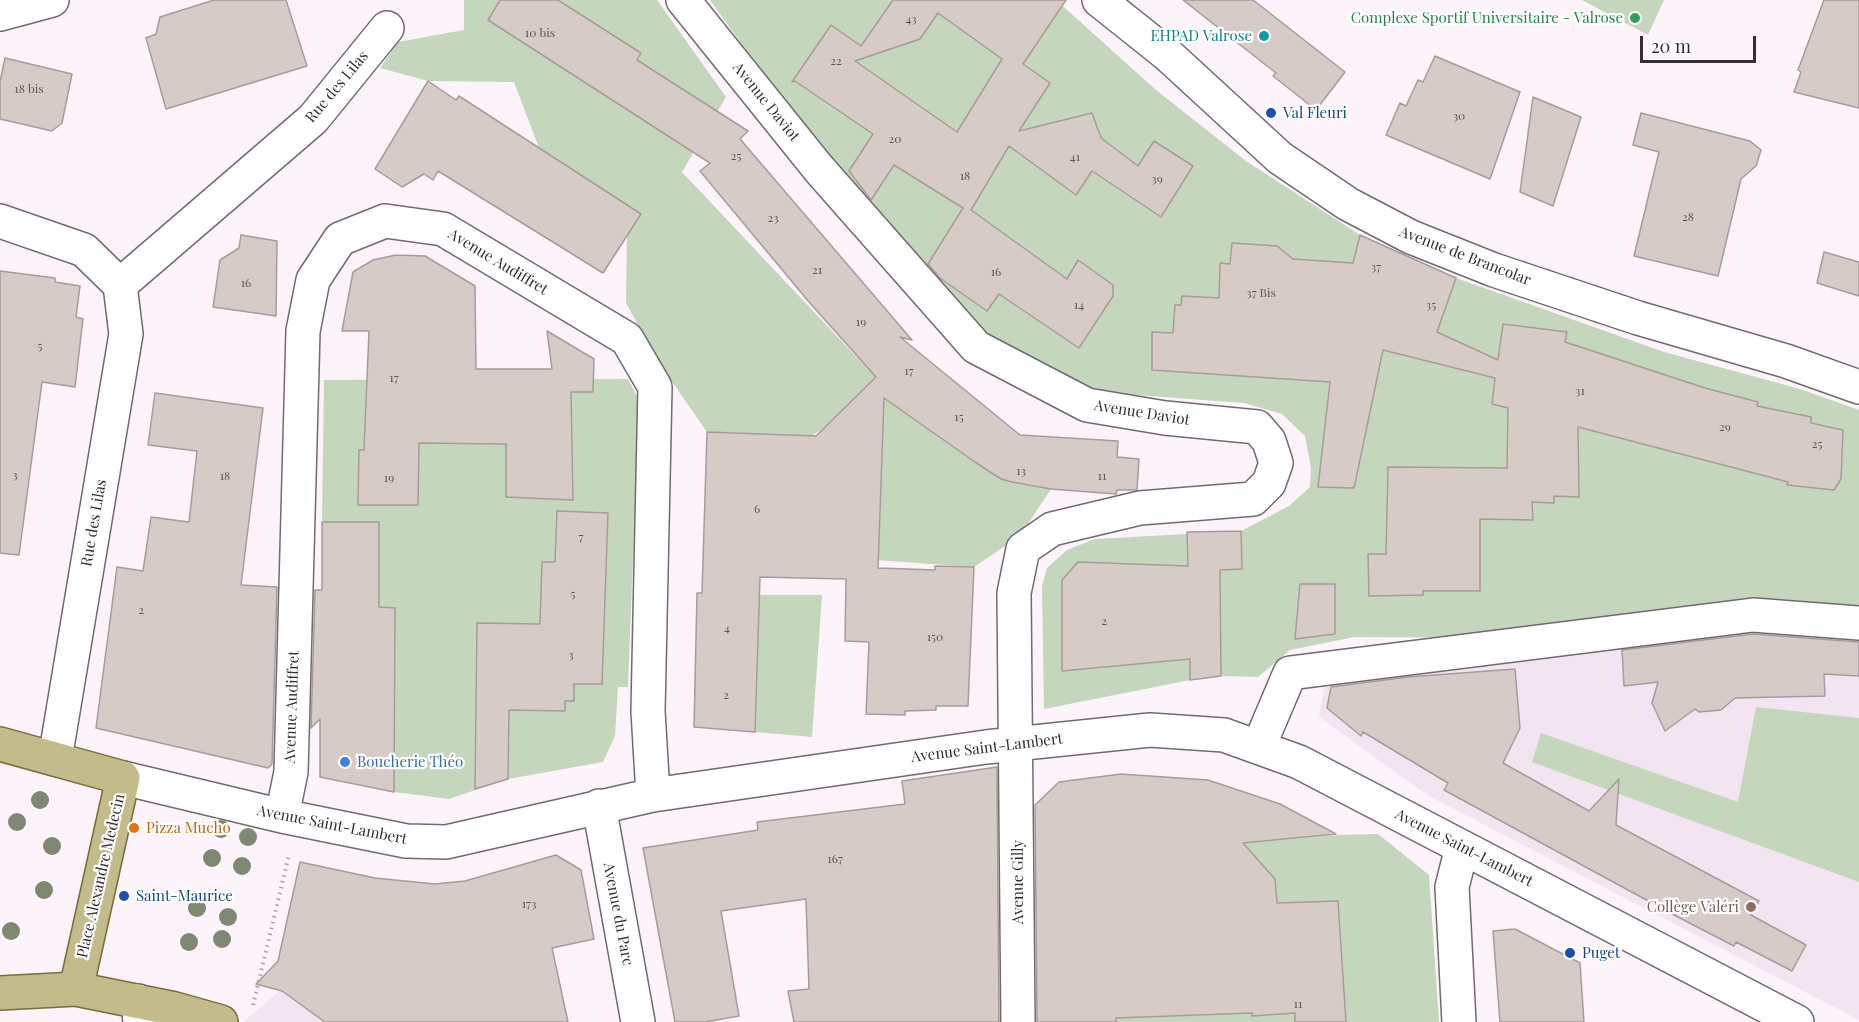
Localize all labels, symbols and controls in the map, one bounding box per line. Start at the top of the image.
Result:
place label: Complexe Sportif Universitaire - Valrose [1351,9,1623,27]
marker: Complexe Sportif Universitaire - Valrose [1628,11,1642,25]
house number: 43 [905,12,917,26]
scale bar [1643,24,1758,62]
house number: 10 bis [525,26,555,40]
place label: EHPAD Valrose [1150,27,1252,45]
marker: EHPAD Valrose [1257,29,1271,43]
text: 20 m [1651,34,1691,58]
street label: Rue des Lilas [302,47,372,127]
house number: 22 [830,54,842,68]
street label: Avenue Daviot [729,59,803,145]
house number: 18 bis [14,82,44,96]
place label: Val Fleuri [1283,104,1347,122]
marker: Val Fleuri [1264,106,1278,120]
house number: 30 [1453,109,1465,123]
house number: 20 [889,132,901,146]
house number: 25 [731,149,741,163]
house number: 41 [1070,150,1080,164]
house number: 18 [960,169,970,183]
house number: 39 [1151,172,1163,186]
house number: 28 [1682,210,1694,224]
house number: 23 [767,211,779,225]
street label: Avenue de Brancolar [1397,223,1533,289]
street label: Avenue Audiffret [445,225,551,299]
house number: 37 [1371,260,1381,274]
house number: 21 [812,263,822,277]
house number: 16 [991,265,1001,279]
house number: 16 [241,276,251,290]
house number: 37 Bis [1246,286,1276,300]
house number: 14 [1074,298,1084,312]
house number: 35 [1426,298,1436,312]
house number: 19 [856,315,866,329]
house number: 5 [38,339,42,353]
house number: 17 [904,364,914,378]
house number: 17 [389,371,399,385]
house number: 31 [1575,384,1585,398]
street label: Avenue Daviot [1093,397,1191,429]
house number: 15 [954,410,964,424]
house number: 29 [1719,420,1731,434]
house number: 25 [1812,437,1822,451]
house number: 13 [1016,464,1026,478]
house number: 3 [12,468,18,482]
house number: 18 [220,469,230,483]
house number: 11 [1098,469,1106,483]
house number: 19 [384,471,394,485]
street label: Rue des Lilas [77,478,111,568]
house number: 6 [754,502,760,516]
house number: 7 [579,530,583,544]
house number: 5 [571,587,575,601]
house number: 2 [138,603,144,617]
house number: 2 [1101,614,1107,628]
house number: 4 [724,621,730,635]
house number: 150 [927,630,943,644]
house number: 3 [568,648,574,662]
street label: Avenue Audiffret [281,650,303,764]
house number: 2 [723,688,729,702]
street label: Avenue Saint-Lambert [910,730,1064,766]
place label: Boucherie Théo [357,753,463,771]
marker: Boucherie Théo [338,755,352,769]
street label: Place Alexandre Medecin [73,792,129,960]
street label: Avenue Saint-Lambert [255,802,409,848]
street label: Avenue Saint-Lambert [1392,805,1536,891]
place label: Pizza Mucho [146,819,231,837]
marker: Pizza Mucho [127,821,141,835]
street label: Avenue Gilly [1009,840,1027,924]
house number: 167 [827,852,843,866]
street label: Avenue du Parc [599,861,637,967]
place label: Saint-Maurice [136,887,233,905]
marker: Saint-Maurice [117,889,131,903]
house number: 173 [522,897,536,911]
place label: Collège Valéri [1647,898,1739,916]
marker: Collège Valéri [1744,900,1758,914]
place label: Puget [1582,944,1620,962]
marker: Puget [1563,946,1577,960]
house number: 11 [1294,997,1302,1011]

